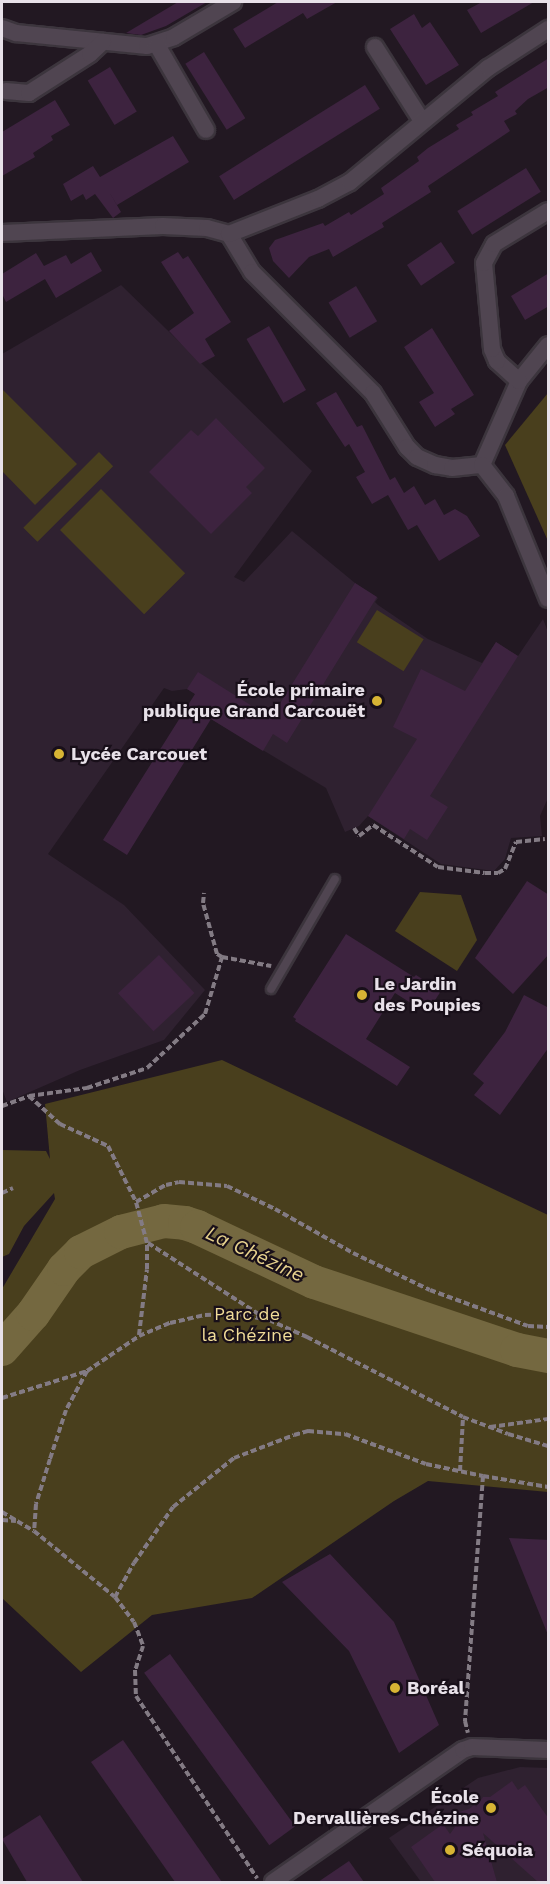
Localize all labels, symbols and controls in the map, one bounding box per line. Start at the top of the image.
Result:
place label: École primaire publique Grand Carcouët [143,680,365,722]
marker: École primaire publique Grand Carcouët [370,694,384,708]
place label: Lycée Carcouet [71,743,207,765]
marker: Lycée Carcouet [52,747,66,761]
place label: Le Jardin des Poupies [374,974,481,1016]
marker: Le Jardin des Poupies [355,988,369,1002]
water label: La Chézine [202,1221,308,1287]
park label: Parc de la Chézine [201,1304,293,1346]
place label: Boréal [407,1677,464,1699]
marker: Boréal [388,1681,402,1695]
place label: École Dervallières-Chézine [293,1787,479,1830]
marker: École Dervallières-Chézine [484,1801,498,1815]
place label: Séquoia [462,1839,533,1861]
marker: Séquoia [443,1843,457,1857]

